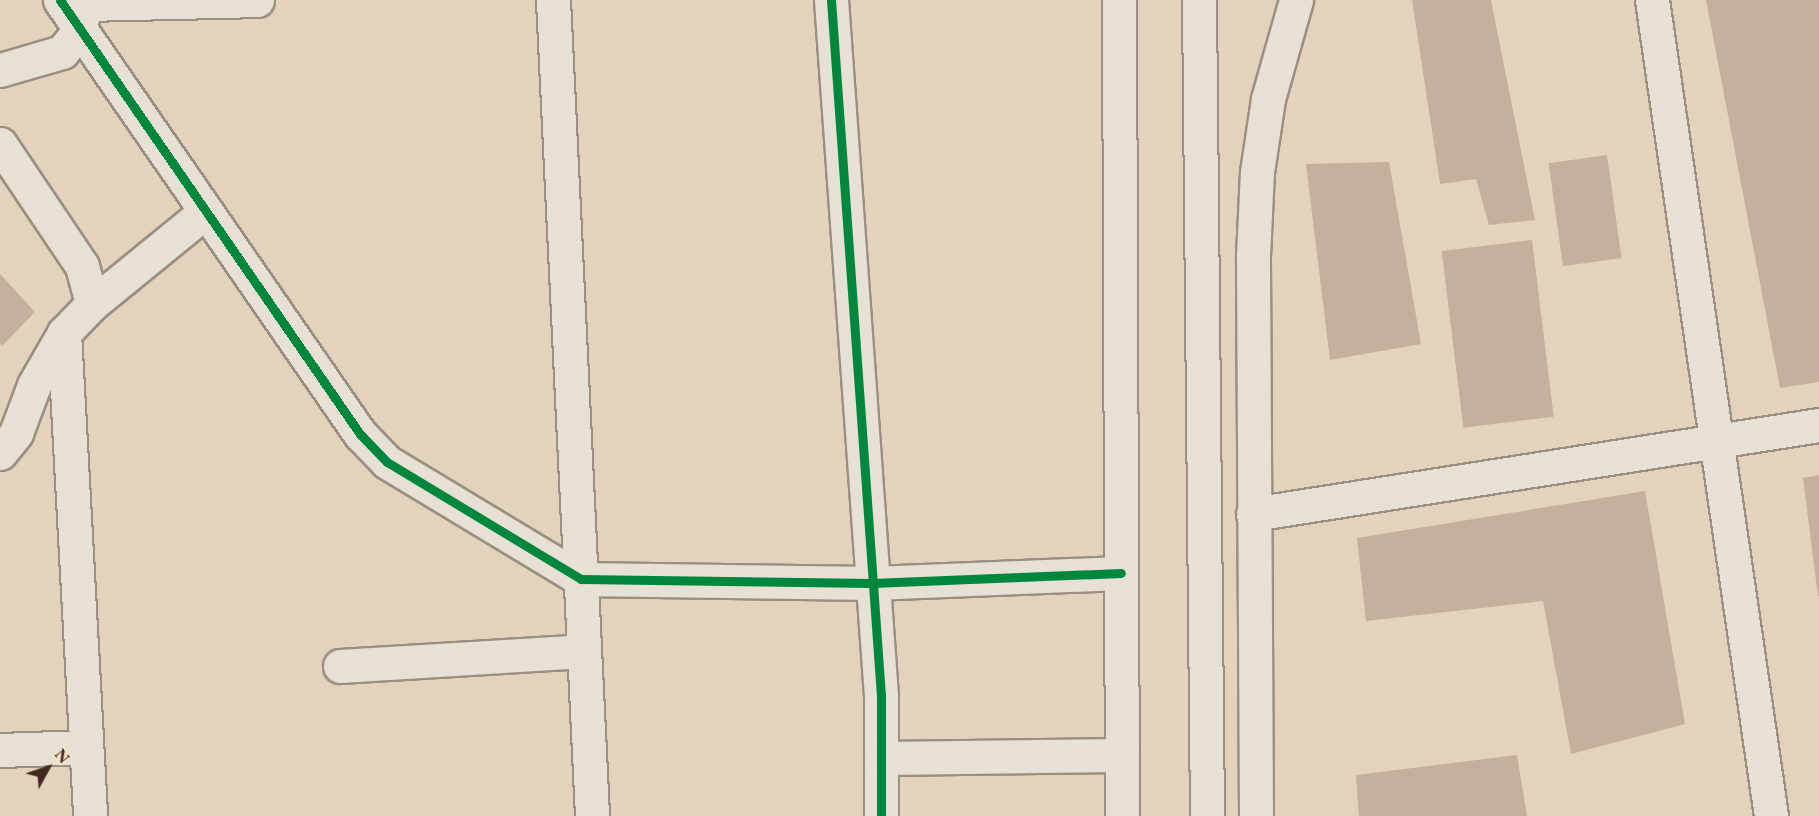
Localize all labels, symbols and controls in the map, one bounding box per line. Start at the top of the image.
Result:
north arrow [18,738,78,798]
text: N [50,744,74,768]

